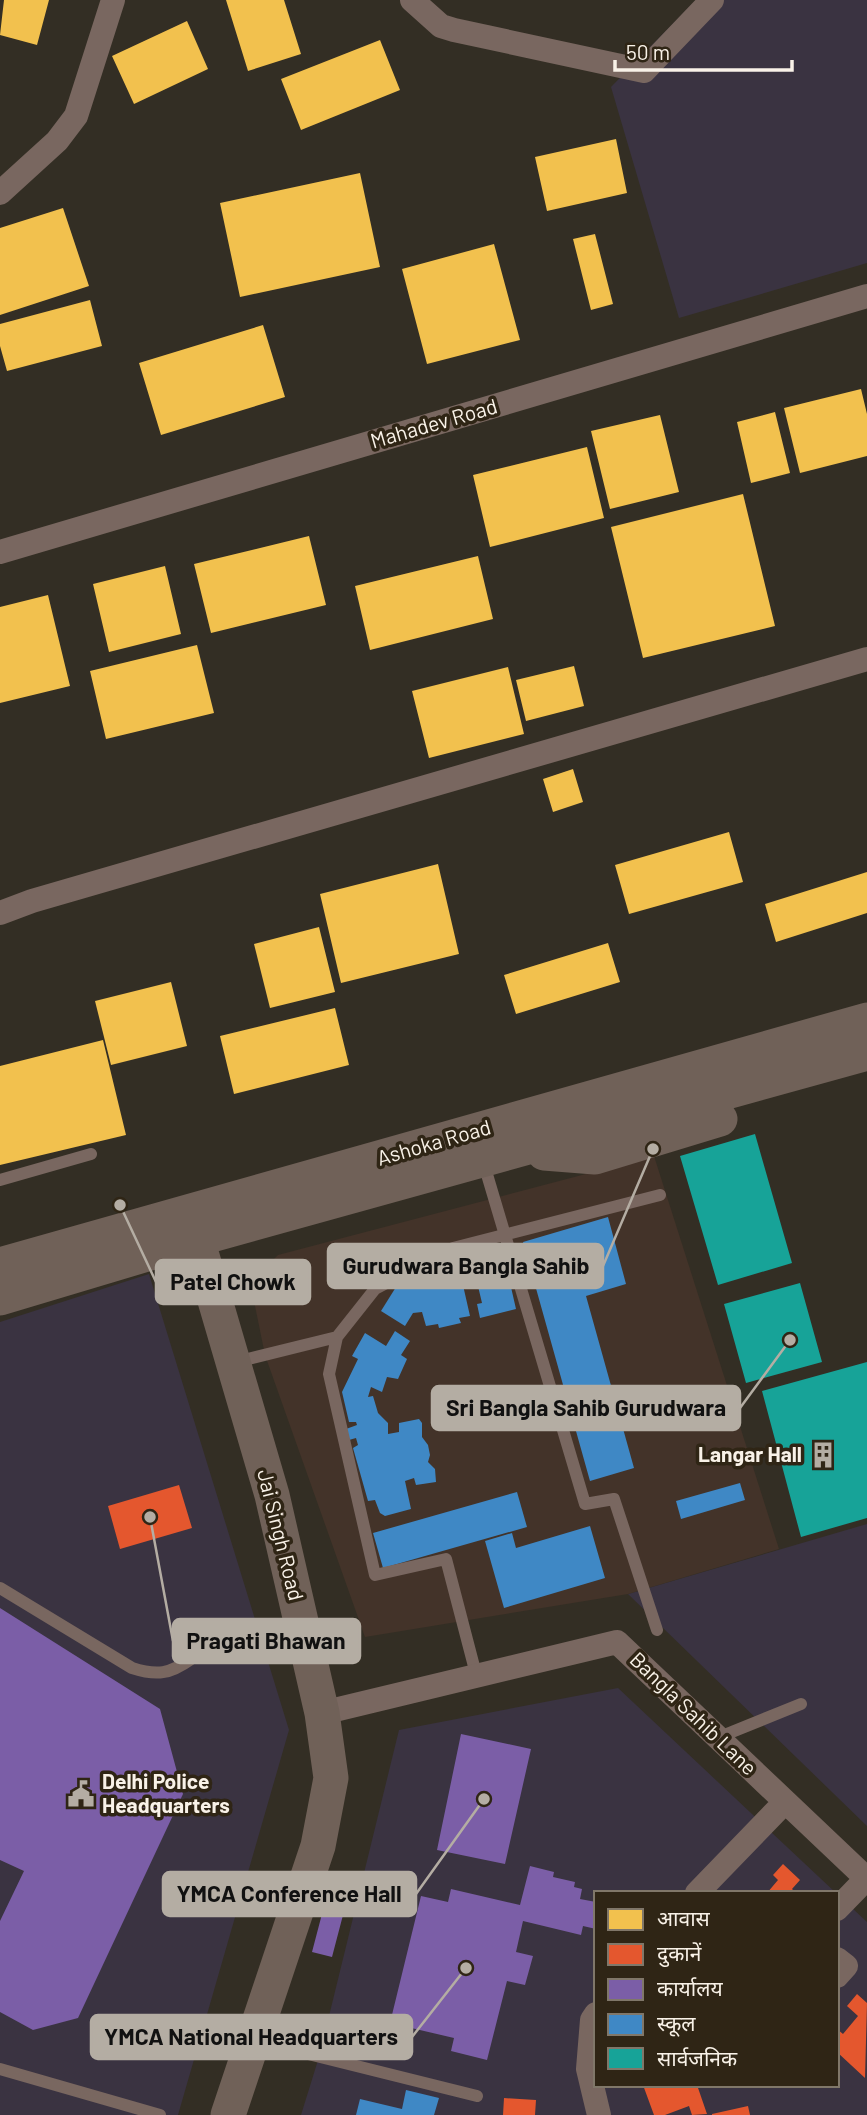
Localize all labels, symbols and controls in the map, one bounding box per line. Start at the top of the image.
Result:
scale bar [615,28,792,72]
text: 50 m [626,39,670,64]
street label: Mahadev Road [367,393,500,453]
street label: Ashoka Road [374,1113,493,1170]
callout: Gurudwara Bangla Sahib [328,1244,603,1288]
text: Gurudwara Bangla Sahib [342,1251,590,1279]
callout: Patel Chowk [156,1260,310,1304]
text: Patel Chowk [170,1267,296,1295]
callout: Sri Bangla Sahib Gurudwara [432,1386,740,1430]
text: Sri Bangla Sahib Gurudwara [446,1393,726,1421]
building icon: Langar Hall [808,1440,838,1470]
place label: Langar Hall [698,1441,802,1466]
street label: Jai Singh Road [253,1466,310,1603]
callout: Pragati Bhawan [173,1619,360,1663]
text: Pragati Bhawan [186,1626,346,1654]
street label: Bangla Sahib Lane [626,1646,763,1780]
place label: Delhi Police Headquarters [102,1768,230,1817]
public building icon: Delhi Police Headquarters [66,1779,96,1809]
callout: YMCA Conference Hall [163,1872,416,1916]
text: YMCA Conference Hall [176,1879,402,1907]
legend [594,1891,839,2087]
text: आवास [657,1905,711,1930]
text: दुकानें [657,1940,702,1968]
text: कार्यालय [657,1975,723,2000]
text: स्कूल [657,2010,696,2037]
callout: YMCA National Headquarters [91,2015,412,2059]
text: YMCA National Headquarters [104,2022,398,2050]
text: सार्वजनिक [657,2045,738,2070]

